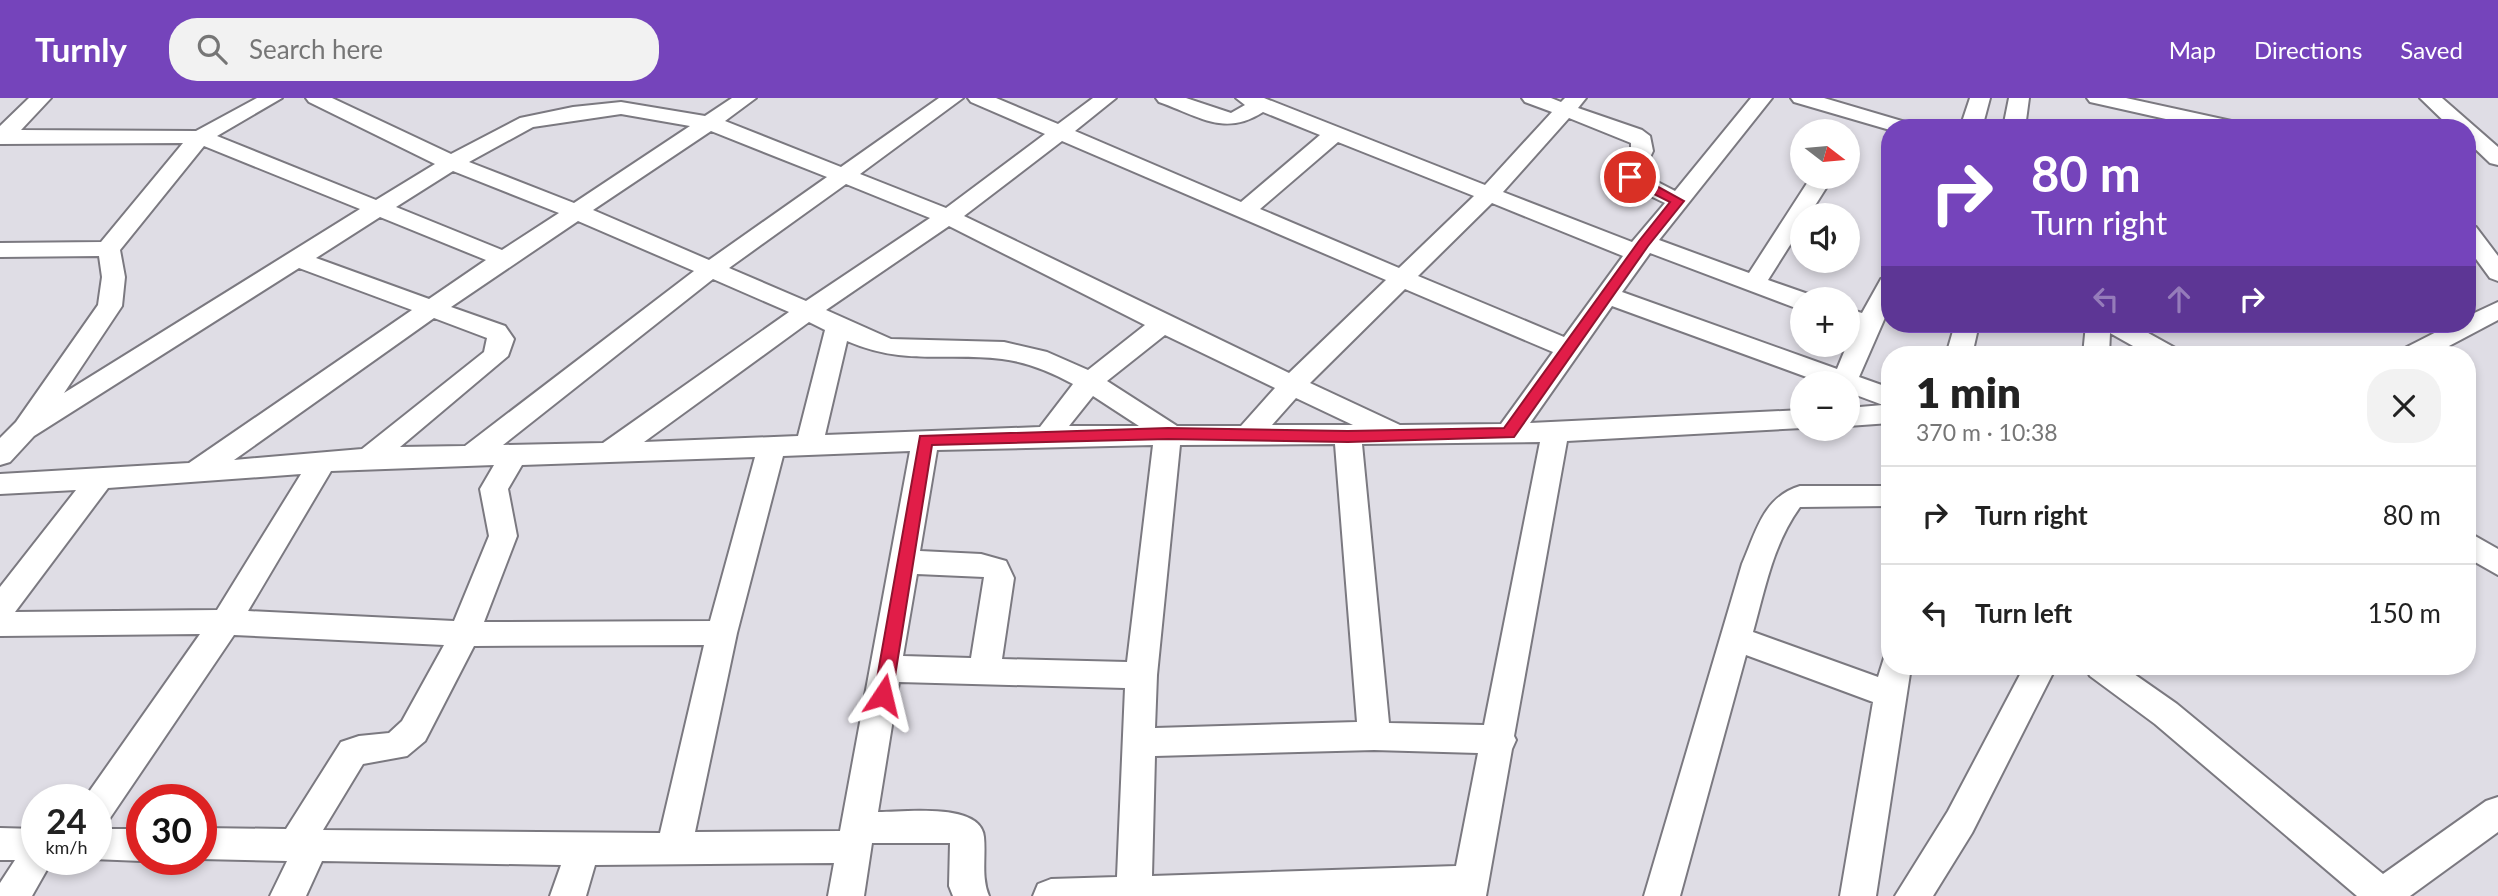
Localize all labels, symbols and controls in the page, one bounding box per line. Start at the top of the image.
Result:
search box [169,18,659,81]
text: Turnly [35,29,127,69]
icon: search [193,30,231,68]
text: Search here [249,33,383,65]
text: Map [2169,35,2216,64]
text: Directions [2254,35,2362,64]
text: Saved [2400,35,2463,64]
north arrow [1790,119,1860,189]
map controls [1790,119,1860,441]
text: 80 m [2031,144,2141,202]
pin [1600,147,1660,207]
icon: right [1916,147,2007,238]
icon: arrive [1611,158,1649,196]
button: sound [1790,203,1860,273]
text: Turn right [2031,203,2167,242]
icon: left [2087,280,2125,318]
icon: ahead [2160,280,2198,318]
icon: right [2233,280,2271,318]
button: + [1790,287,1860,357]
text: 1 min [1916,367,2021,417]
button: close [2367,369,2441,443]
button: − [1790,371,1860,441]
text: 370 m · 10:38 [1916,418,2058,446]
icon: right [1916,496,1954,534]
text: Turn right [1975,499,2088,531]
text: 80 m [2383,499,2441,531]
icon: left [1916,594,1954,632]
text: Turn left [1975,597,2072,629]
text: 150 m [2368,597,2441,629]
position arrow [846,658,920,732]
speed limit sign: 30 [126,784,217,875]
text: 24 [46,799,87,841]
text: km/h [45,836,88,858]

